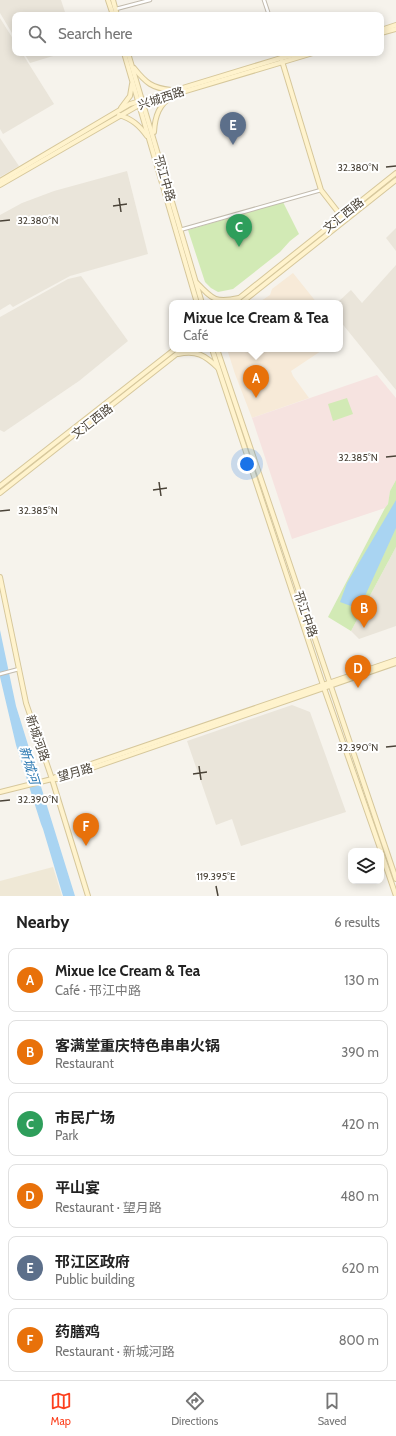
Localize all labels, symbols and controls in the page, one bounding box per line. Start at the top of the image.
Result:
search box [12,12,384,56]
icon: search [26,23,48,45]
text: Search here [58,25,133,43]
street label: 兴城西路 [136,83,186,113]
pin: E [220,112,246,145]
street label: 邗江中路 [151,153,179,203]
text: 32.380°N [337,161,379,174]
street label: 文汇西路 [320,194,366,236]
text: 32.380°N [17,214,59,227]
pin: C [226,214,252,247]
popup [169,300,343,352]
text: Mixue Ice Cream & Tea [183,309,329,327]
text: Café [183,327,208,343]
pin: A [243,365,269,398]
street label: 文汇西路 [68,400,116,442]
text: 32.385°N [338,451,378,464]
your location [237,454,257,474]
text: 32.385°N [18,504,58,517]
street label: 邗江中路 [291,589,321,639]
pin: B [351,595,377,628]
pin: D [345,655,371,688]
street label: 新城河路 [23,713,53,763]
text: 32.390°N [338,741,378,754]
water label: 新城河 [17,744,44,789]
street label: 望月路 [56,760,94,784]
text: 32.390°N [18,793,58,806]
pin: F [73,813,99,846]
map controls [348,848,384,884]
button: layers [348,848,384,884]
text: 119.395°E [196,870,236,883]
text: Nearby [16,912,69,932]
text: 6 results [334,914,380,930]
text: Mixue Ice Cream & Tea [55,962,200,980]
text: A [26,972,34,988]
text: 130 m [344,972,379,988]
text: Café · 邗江中路 [55,982,141,998]
text: 客满堂重庆特色串串火锅 [55,1037,220,1055]
text: B [26,1044,34,1060]
text: 390 m [341,1044,379,1060]
text: Restaurant [55,1055,114,1071]
text: 市民广场 [55,1109,115,1127]
text: C [26,1116,34,1132]
text: 420 m [341,1116,379,1132]
text: Park [55,1127,78,1143]
text: 平山宴 [55,1179,100,1197]
text: D [25,1188,35,1204]
text: 480 m [340,1188,379,1204]
text: Restaurant · 望月路 [55,1199,162,1215]
text: 邗江区政府 [55,1253,130,1271]
text: E [26,1260,34,1276]
text: 620 m [341,1260,379,1276]
text: Public building [55,1271,135,1287]
text: 药膳鸡 [55,1323,100,1341]
text: F [27,1332,33,1348]
text: 800 m [339,1332,379,1348]
text: Restaurant · 新城河路 [55,1343,175,1359]
tab: Map [50,1390,72,1428]
tab: Directions [171,1390,218,1428]
tab: Saved [318,1390,346,1428]

